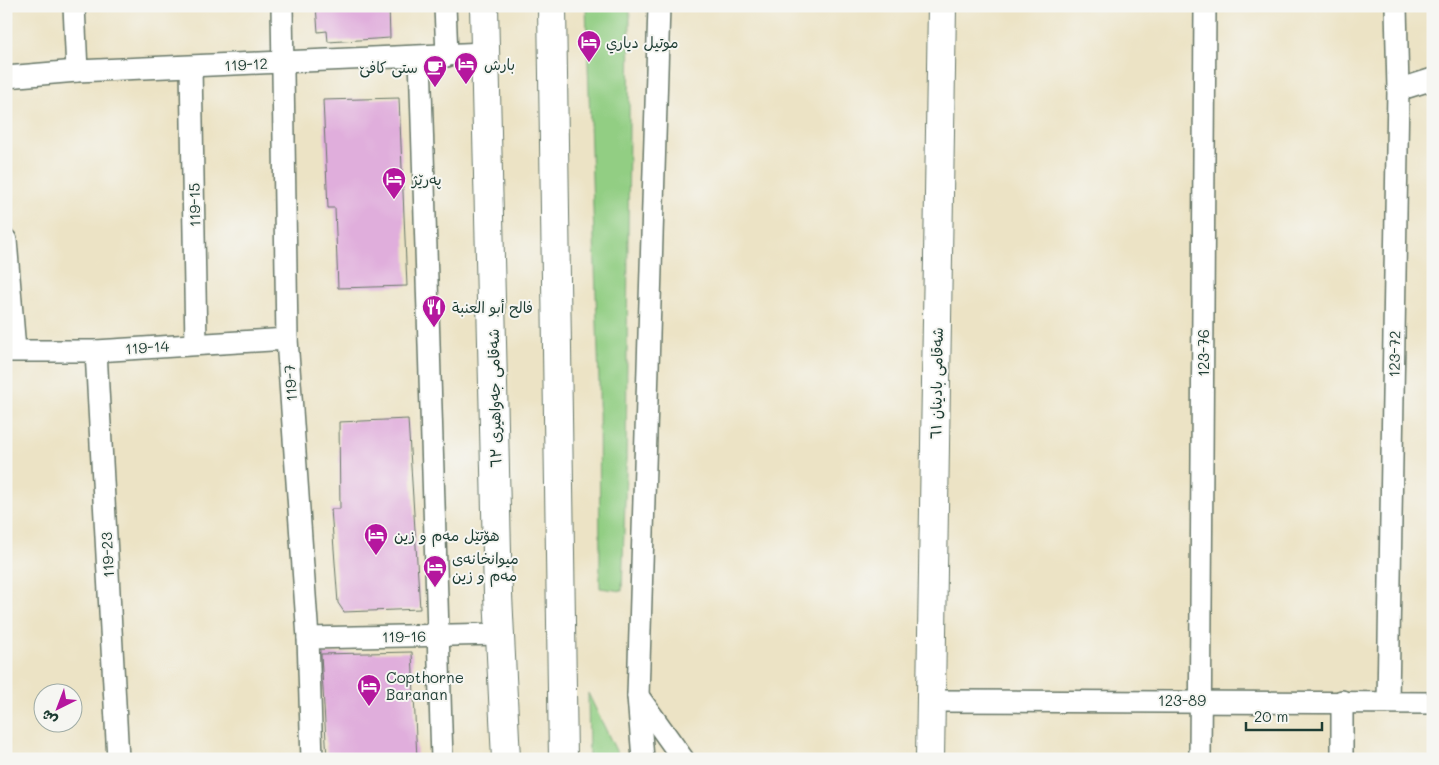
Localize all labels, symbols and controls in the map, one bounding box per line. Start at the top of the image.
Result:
hotel icon: موتيل دياري [576,29,602,63]
place label: موتيل دياري [606,32,679,54]
hotel icon: بارش [453,51,479,85]
street label: 119-12 [224,53,268,75]
cafe icon: ستی کافێ [422,54,448,88]
place label: بارش [484,54,515,74]
place label: ستی کافێ [359,57,418,78]
hotel icon: پەرێژ [381,166,407,200]
place label: پەرێژ [410,169,442,190]
street label: 119-15 [184,183,204,227]
restaurant icon: فالح أبو العنبة [421,294,447,328]
place label: فالح أبو العنبة [452,297,533,318]
street label: شەقامی بادینان ٦١ [925,327,948,439]
street label: شەقامی جەواهیری ٦٣ [483,329,506,467]
street label: 123-76 [1193,329,1213,377]
street label: 123-72 [1384,330,1404,378]
street label: 119-14 [124,335,170,359]
street label: 119-7 [279,364,301,402]
hotel icon: هۆتێل مەم و زین [363,522,389,556]
place label: هۆتێل مەم و زین [394,525,500,547]
street label: 119-23 [96,531,118,578]
place label: میوانخانەی مەم و زین [452,548,519,587]
hotel icon: میوانخانەی مەم و زین [422,554,448,588]
street label: 119-16 [382,626,426,646]
place label: Copthorne Baranan [386,667,464,704]
hotel icon: Copthorne Baranan [356,673,382,707]
north arrow [32,682,82,732]
street label: 123-89 [1158,690,1206,710]
scale bar [1246,700,1323,732]
text: ش [37,706,61,730]
text: 20 m [1254,706,1288,726]

